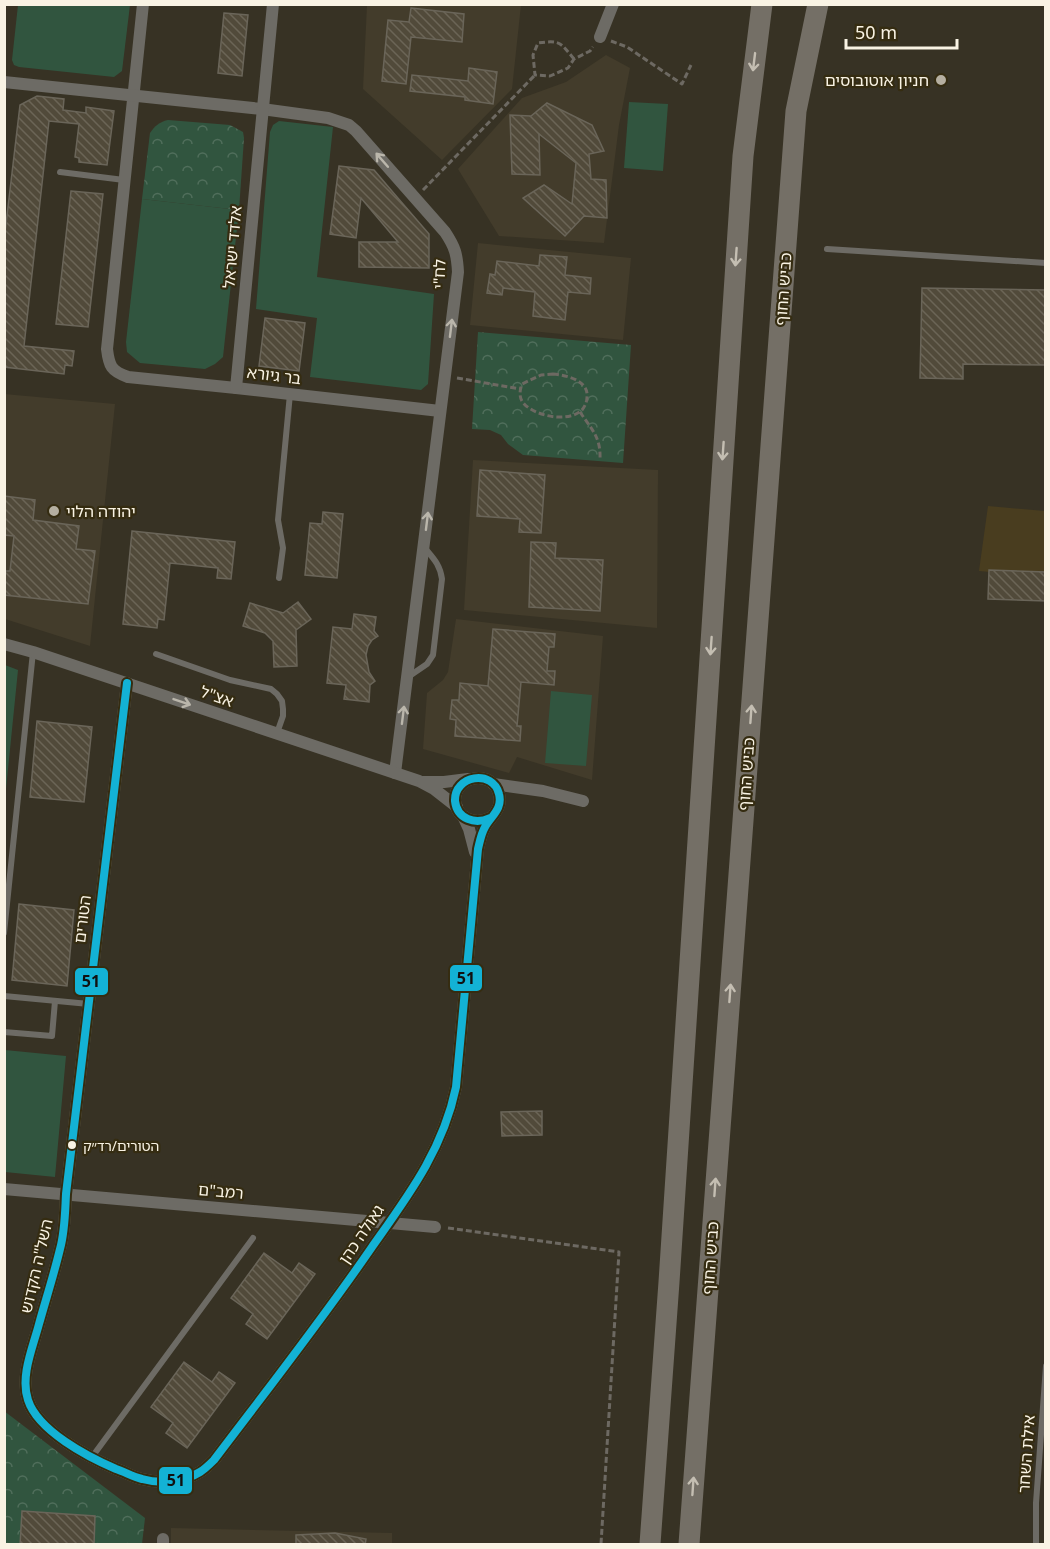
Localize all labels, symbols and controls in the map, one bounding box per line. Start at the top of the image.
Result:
scale bar [846,12,957,50]
text: 50 m [855,20,897,44]
one-way arrow [748,52,759,72]
place label: חניון אוטובוסים [825,69,929,91]
marker: חניון אוטובוסים [934,73,948,87]
one-way arrow [375,153,389,168]
street label: אלדד ישראל [217,205,247,289]
one-way arrow [730,246,741,266]
street label: כביש החוף [769,252,797,326]
street label: לח"י [427,259,451,289]
one-way arrow [445,319,456,338]
street label: בר גיורא [246,361,302,389]
one-way arrow [718,441,729,461]
place label: יהודה הלוי [66,500,136,522]
marker: יהודה הלוי [47,504,61,518]
one-way arrow [421,512,432,532]
one-way arrow [705,635,716,655]
street label: אצ"ל [197,680,237,712]
one-way arrow [172,697,191,708]
one-way arrow [745,705,756,725]
one-way arrow [397,706,408,725]
street label: כביש החוף [732,737,760,811]
street label: הטורים [68,894,96,944]
line badge: 51 [449,964,483,992]
line badge: 51 [74,967,109,996]
text: 51 [457,967,475,989]
text: 51 [82,970,100,992]
one-way arrow [724,983,735,1003]
place label: הטורים/רד״ק [83,1136,159,1155]
marker: הטורים/רד״ק [66,1139,78,1151]
one-way arrow [710,1177,721,1197]
street label: רמב"ם [197,1178,245,1204]
street label: גאולה כהן [333,1200,389,1268]
street label: השל"ה הקדוש [14,1217,58,1315]
street label: כביש החוף [696,1221,724,1295]
street label: אילת השחר [1012,1414,1040,1494]
line badge: 51 [158,1466,193,1495]
text: 51 [167,1469,185,1491]
one-way arrow [688,1477,699,1497]

